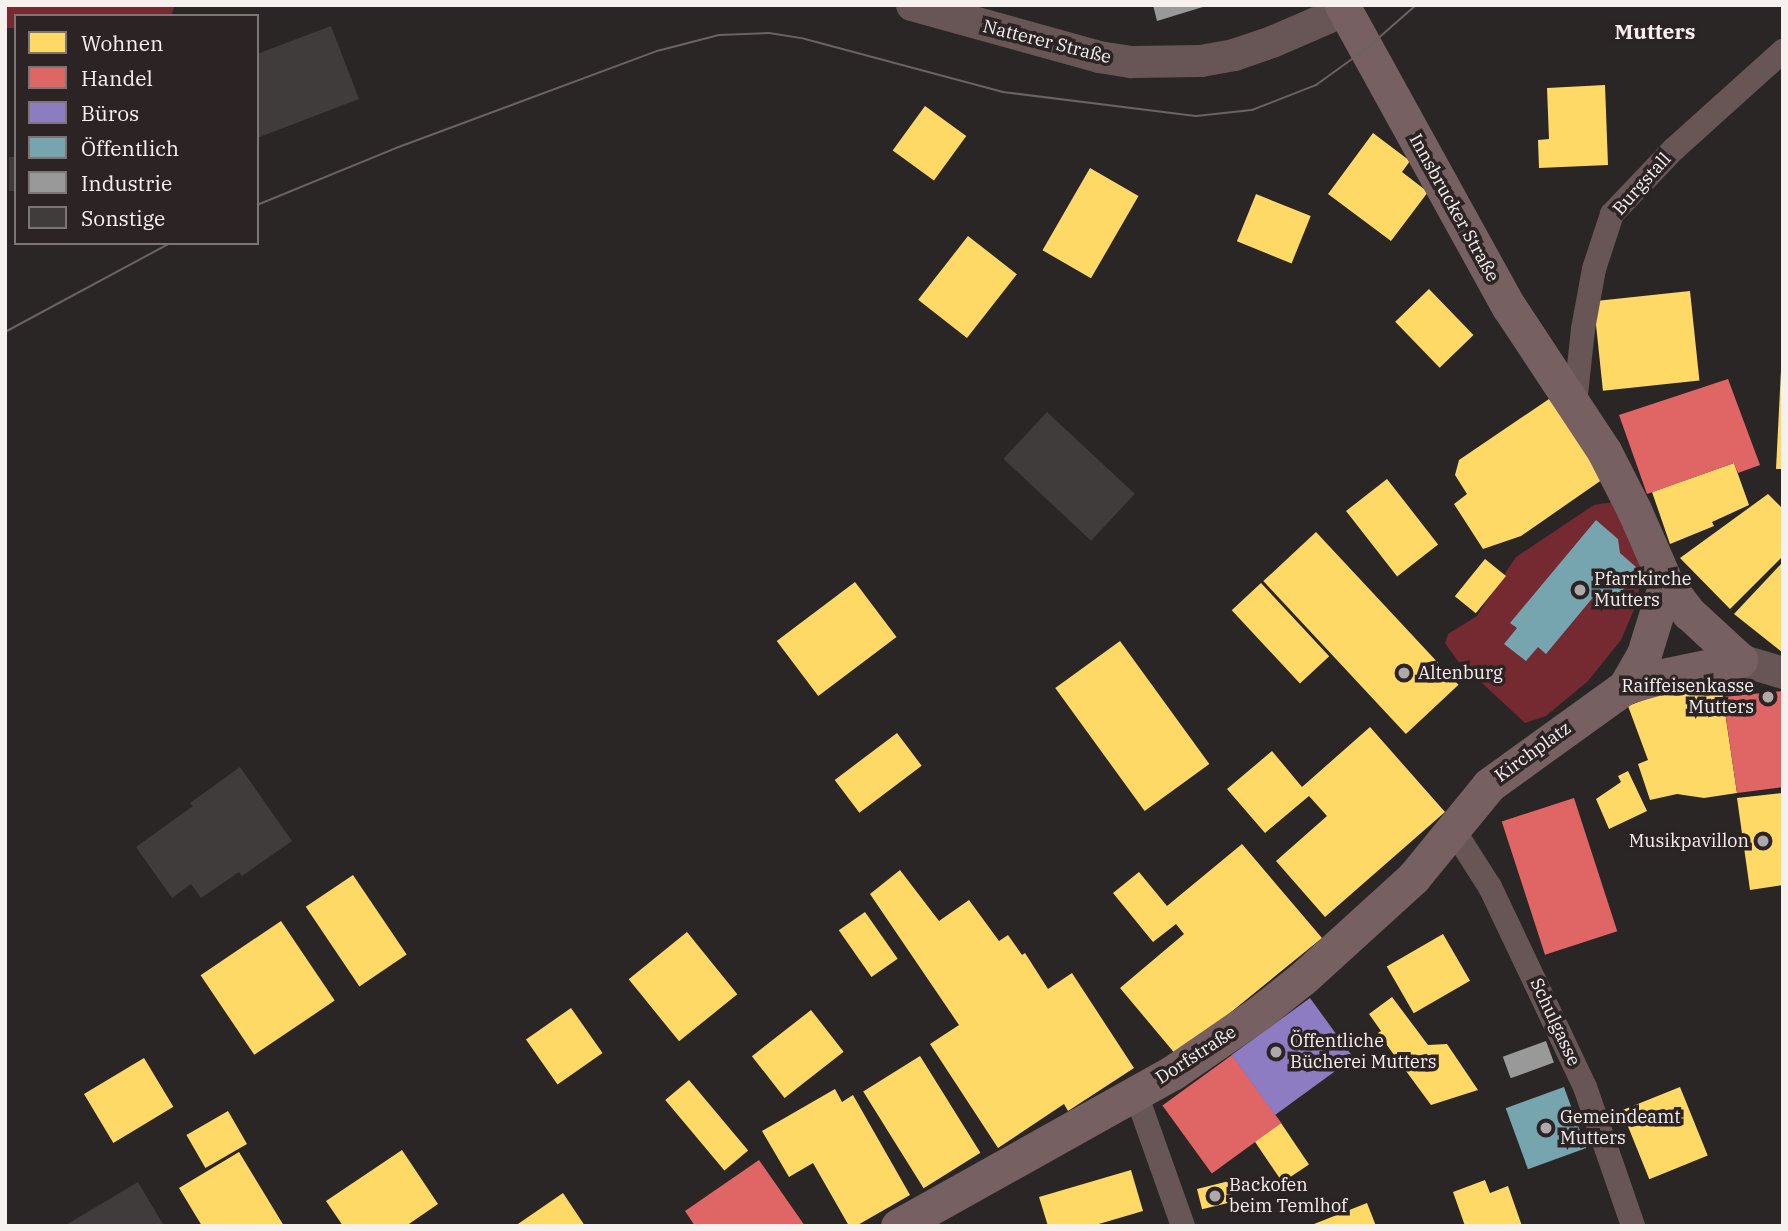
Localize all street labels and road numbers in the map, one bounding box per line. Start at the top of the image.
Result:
street label: Natterer Straße [981,16,1113,68]
street label: Innsbrucker Straße [1404,130,1504,286]
street label: Burgstall [1608,148,1676,220]
street label: Kirchplatz [1491,717,1575,787]
street label: Schulgasse [1525,975,1585,1069]
street label: Dorfstraße [1152,1021,1240,1089]

